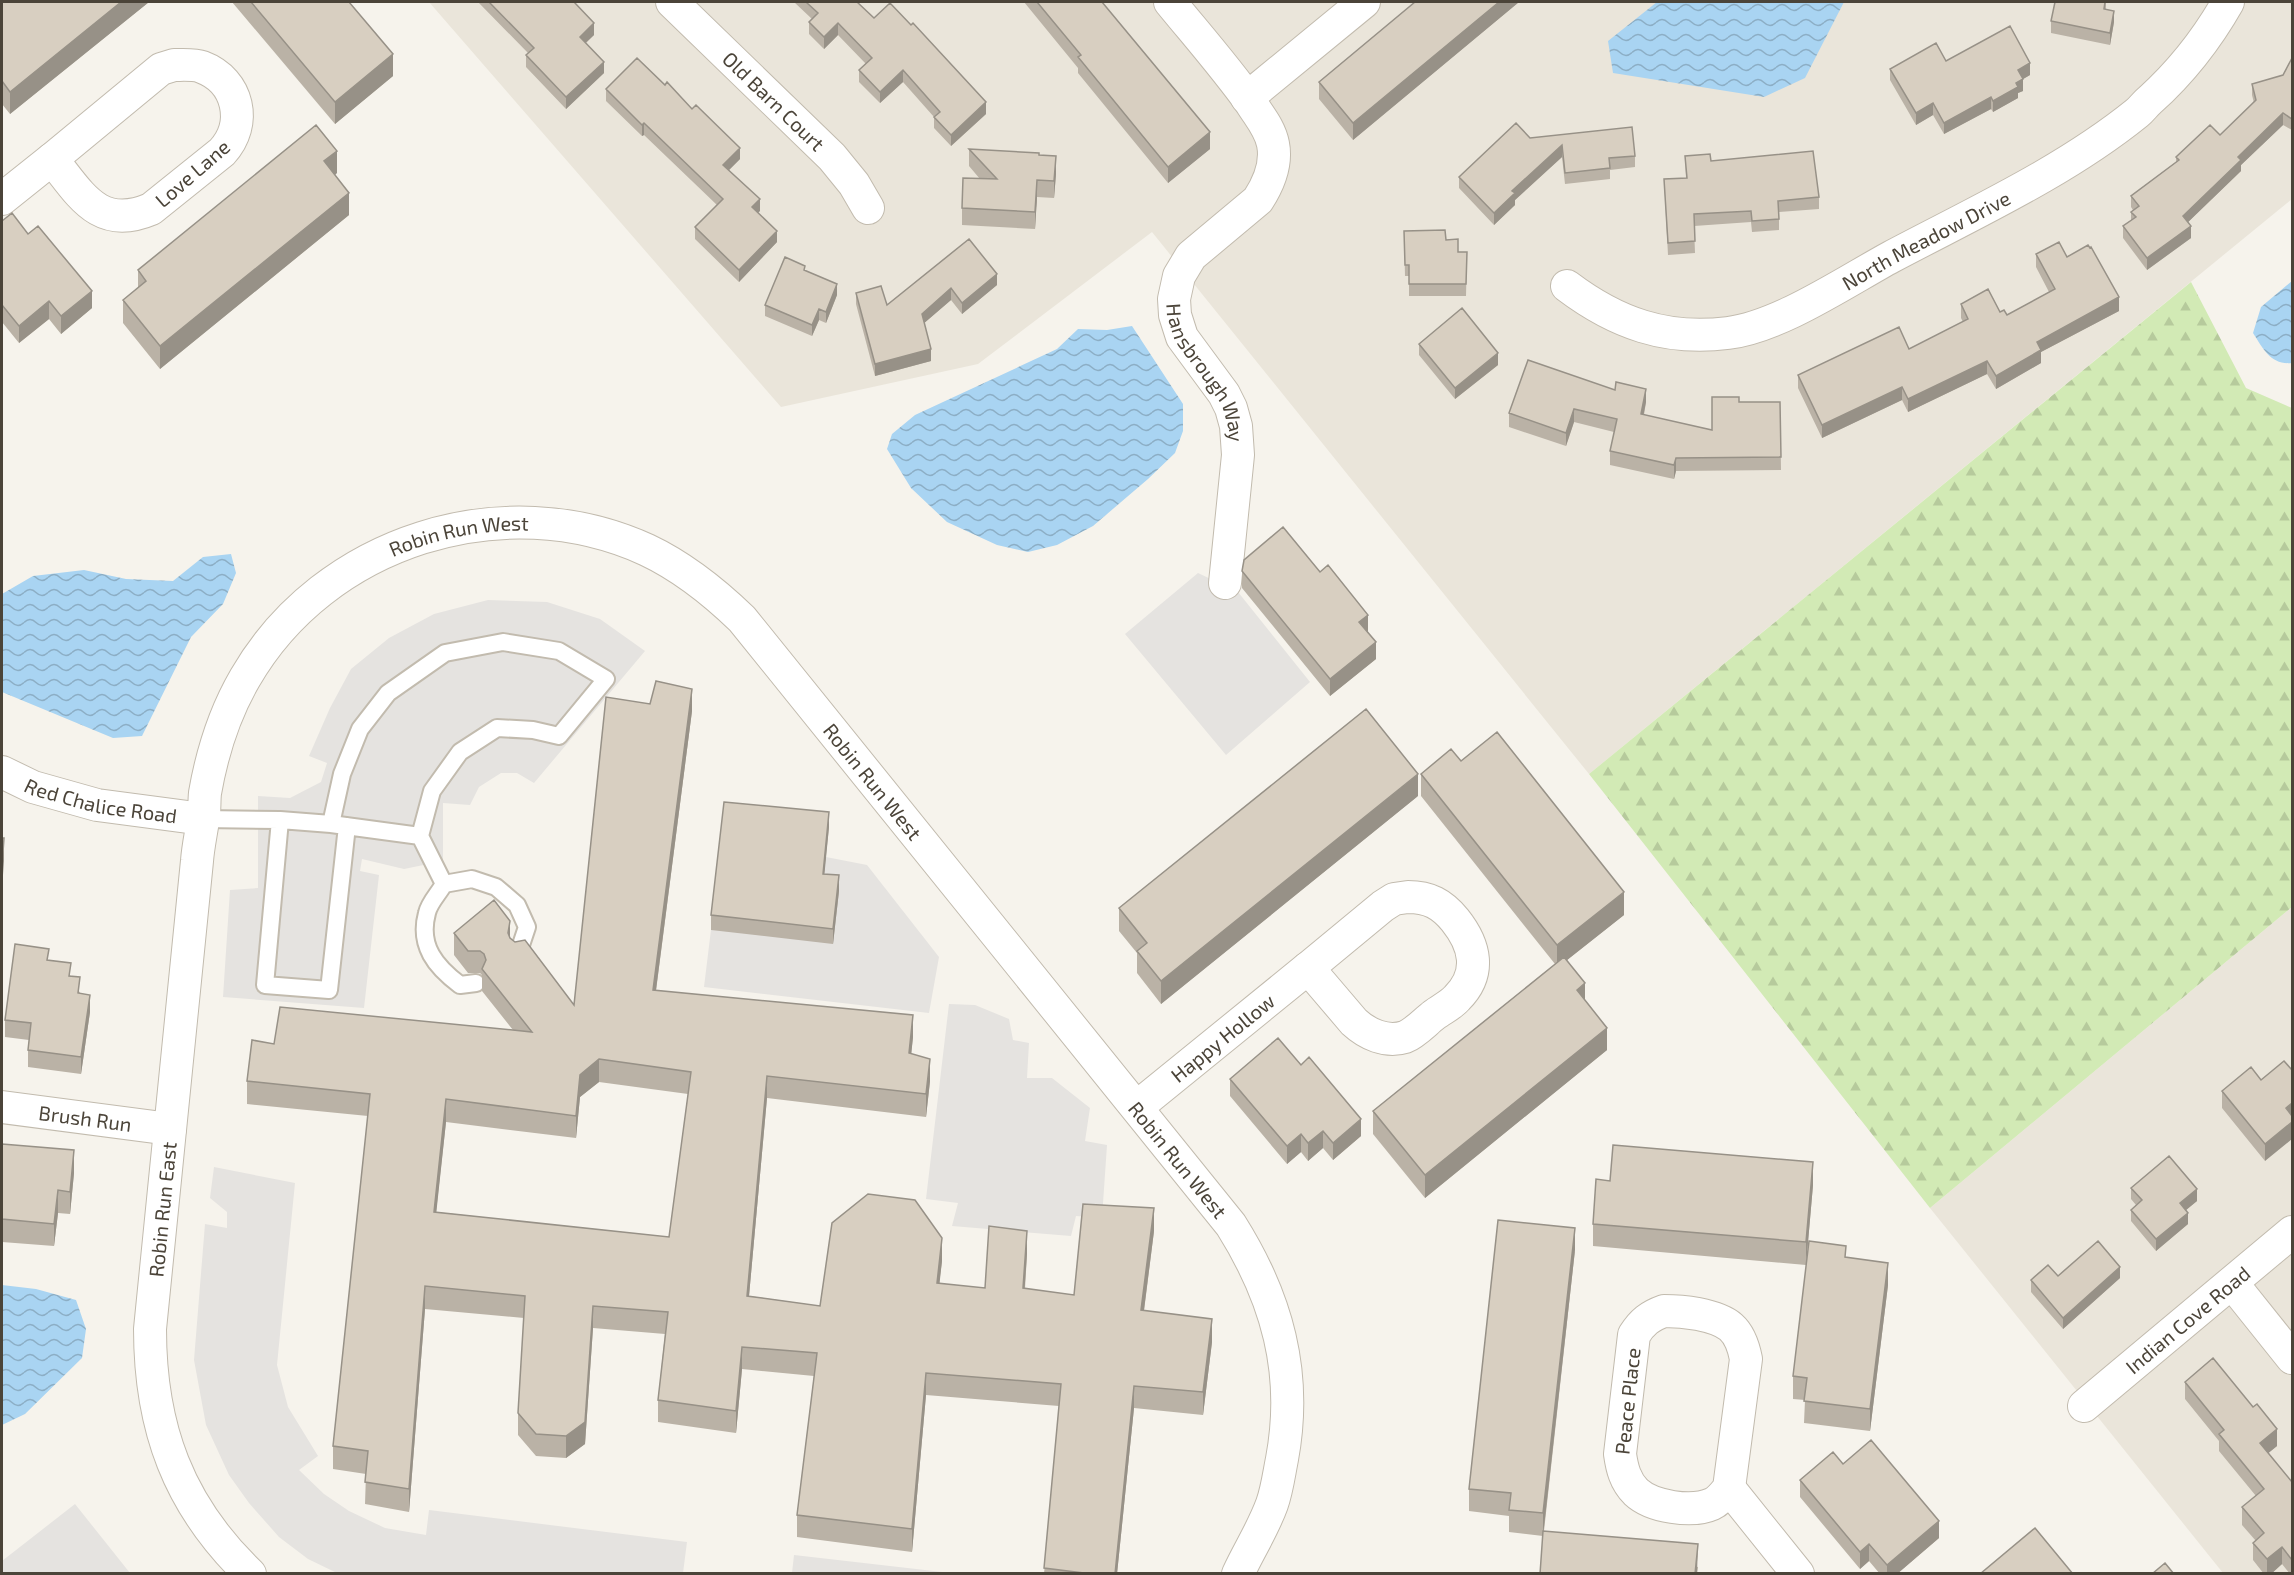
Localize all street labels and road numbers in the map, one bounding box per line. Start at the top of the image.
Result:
street label: Old Barn Court [718,46,830,156]
street label: Love Lane [150,134,234,212]
street label: North Meadow Drive [1837,185,2014,295]
street label: Hansbrough Way [1162,303,1249,443]
street label: Robin Run West [385,511,529,561]
street label: Robin Run West [819,718,927,845]
street label: Red Chalice Road [21,773,178,827]
street label: Happy Hollow [1166,988,1279,1087]
street label: Robin Run West [1124,1096,1233,1223]
street label: Brush Run [37,1100,133,1136]
street label: Robin Run East [143,1140,181,1278]
street label: Indian Cove Road [2120,1260,2255,1378]
street label: Peace Place [1609,1346,1645,1456]

